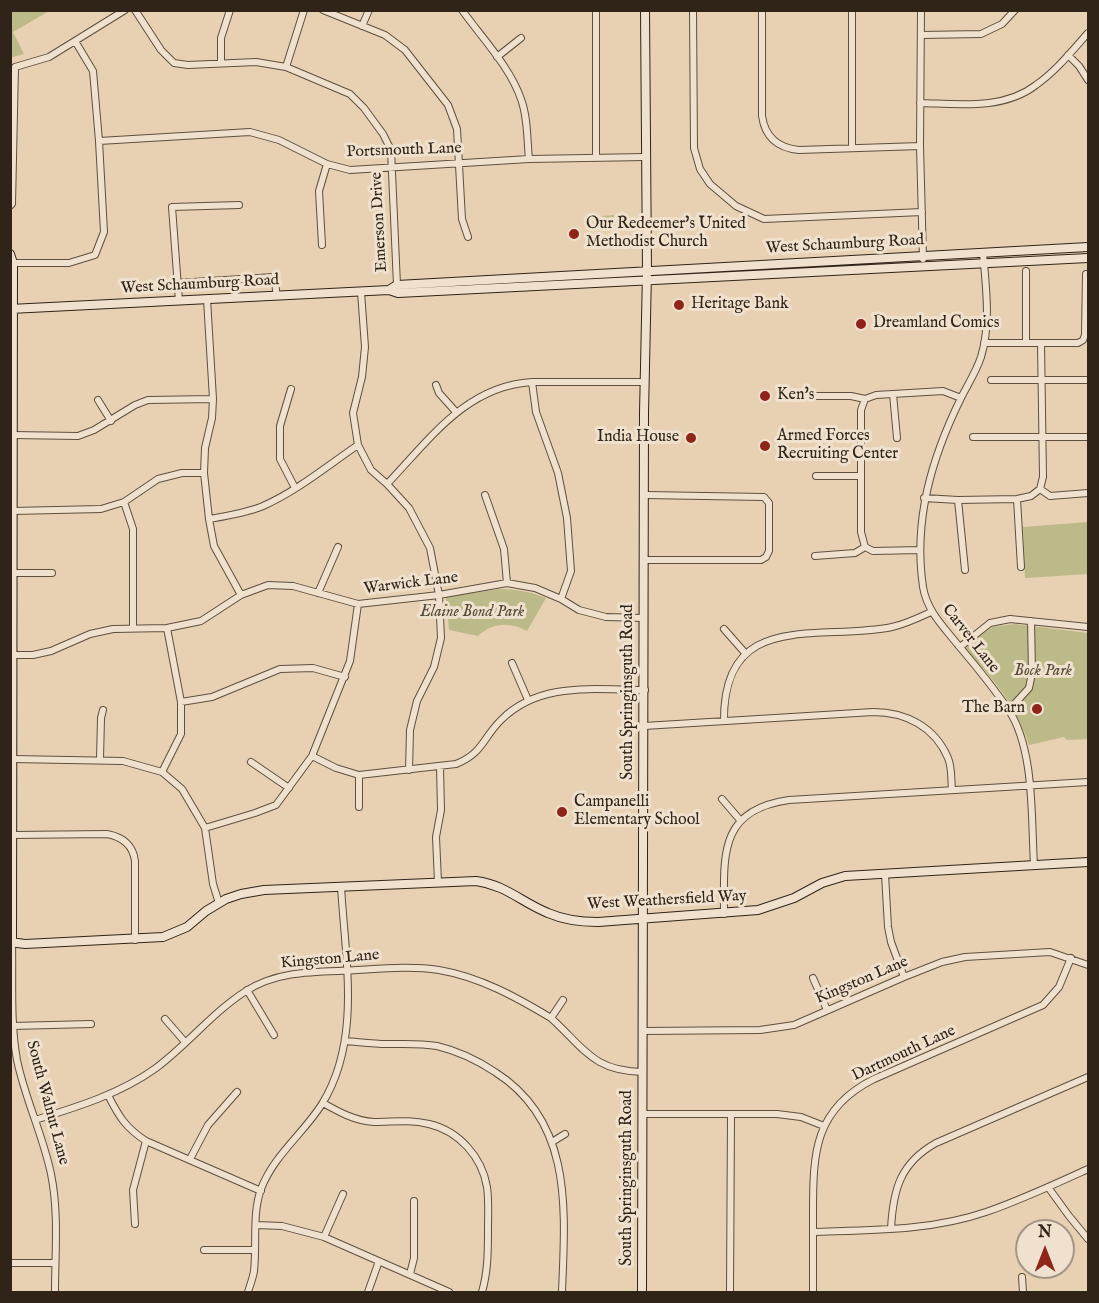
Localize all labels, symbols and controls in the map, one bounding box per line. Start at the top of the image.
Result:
street label: Portsmouth Lane [346,139,462,163]
street label: Emerson Drive [368,172,392,272]
place label: Our Redeemer's United Methodist Church [586,215,746,253]
marker: Our Redeemer's United Methodist Church [567,227,581,241]
street label: West Schaumburg Road [765,231,925,259]
street label: West Schaumburg Road [120,271,280,299]
place label: Heritage Bank [691,295,788,315]
marker: Heritage Bank [672,298,686,312]
place label: Dreamland Comics [873,314,999,334]
marker: Dreamland Comics [854,317,868,331]
place label: Ken's [777,386,814,406]
marker: Ken's [758,389,772,403]
place label: Armed Forces Recruiting Center [777,427,898,465]
place label: India House [597,428,679,448]
marker: India House [684,431,698,445]
marker: Armed Forces Recruiting Center [758,439,772,453]
street label: Warwick Lane [363,569,459,599]
street label: Carver Lane [937,601,1003,677]
park label: Elaine Bond Park [420,603,524,623]
street label: South Springinsguth Road [619,604,639,780]
park label: Bock Park [1014,662,1072,682]
place label: The Barn [962,699,1025,719]
marker: The Barn [1030,702,1044,716]
place label: Campanelli Elementary School [574,793,700,831]
marker: Campanelli Elementary School [555,805,569,819]
street label: West Weathersfield Way [587,887,747,915]
street label: Kingston Lane [280,946,380,974]
street label: Kingston Lane [813,953,911,1009]
street label: Dartmouth Lane [849,1022,959,1086]
street label: South Walnut Lane [21,1039,73,1167]
street label: South Springinsguth Road [618,1090,638,1266]
north arrow [1015,1219,1075,1279]
text: N [1038,1223,1052,1243]

